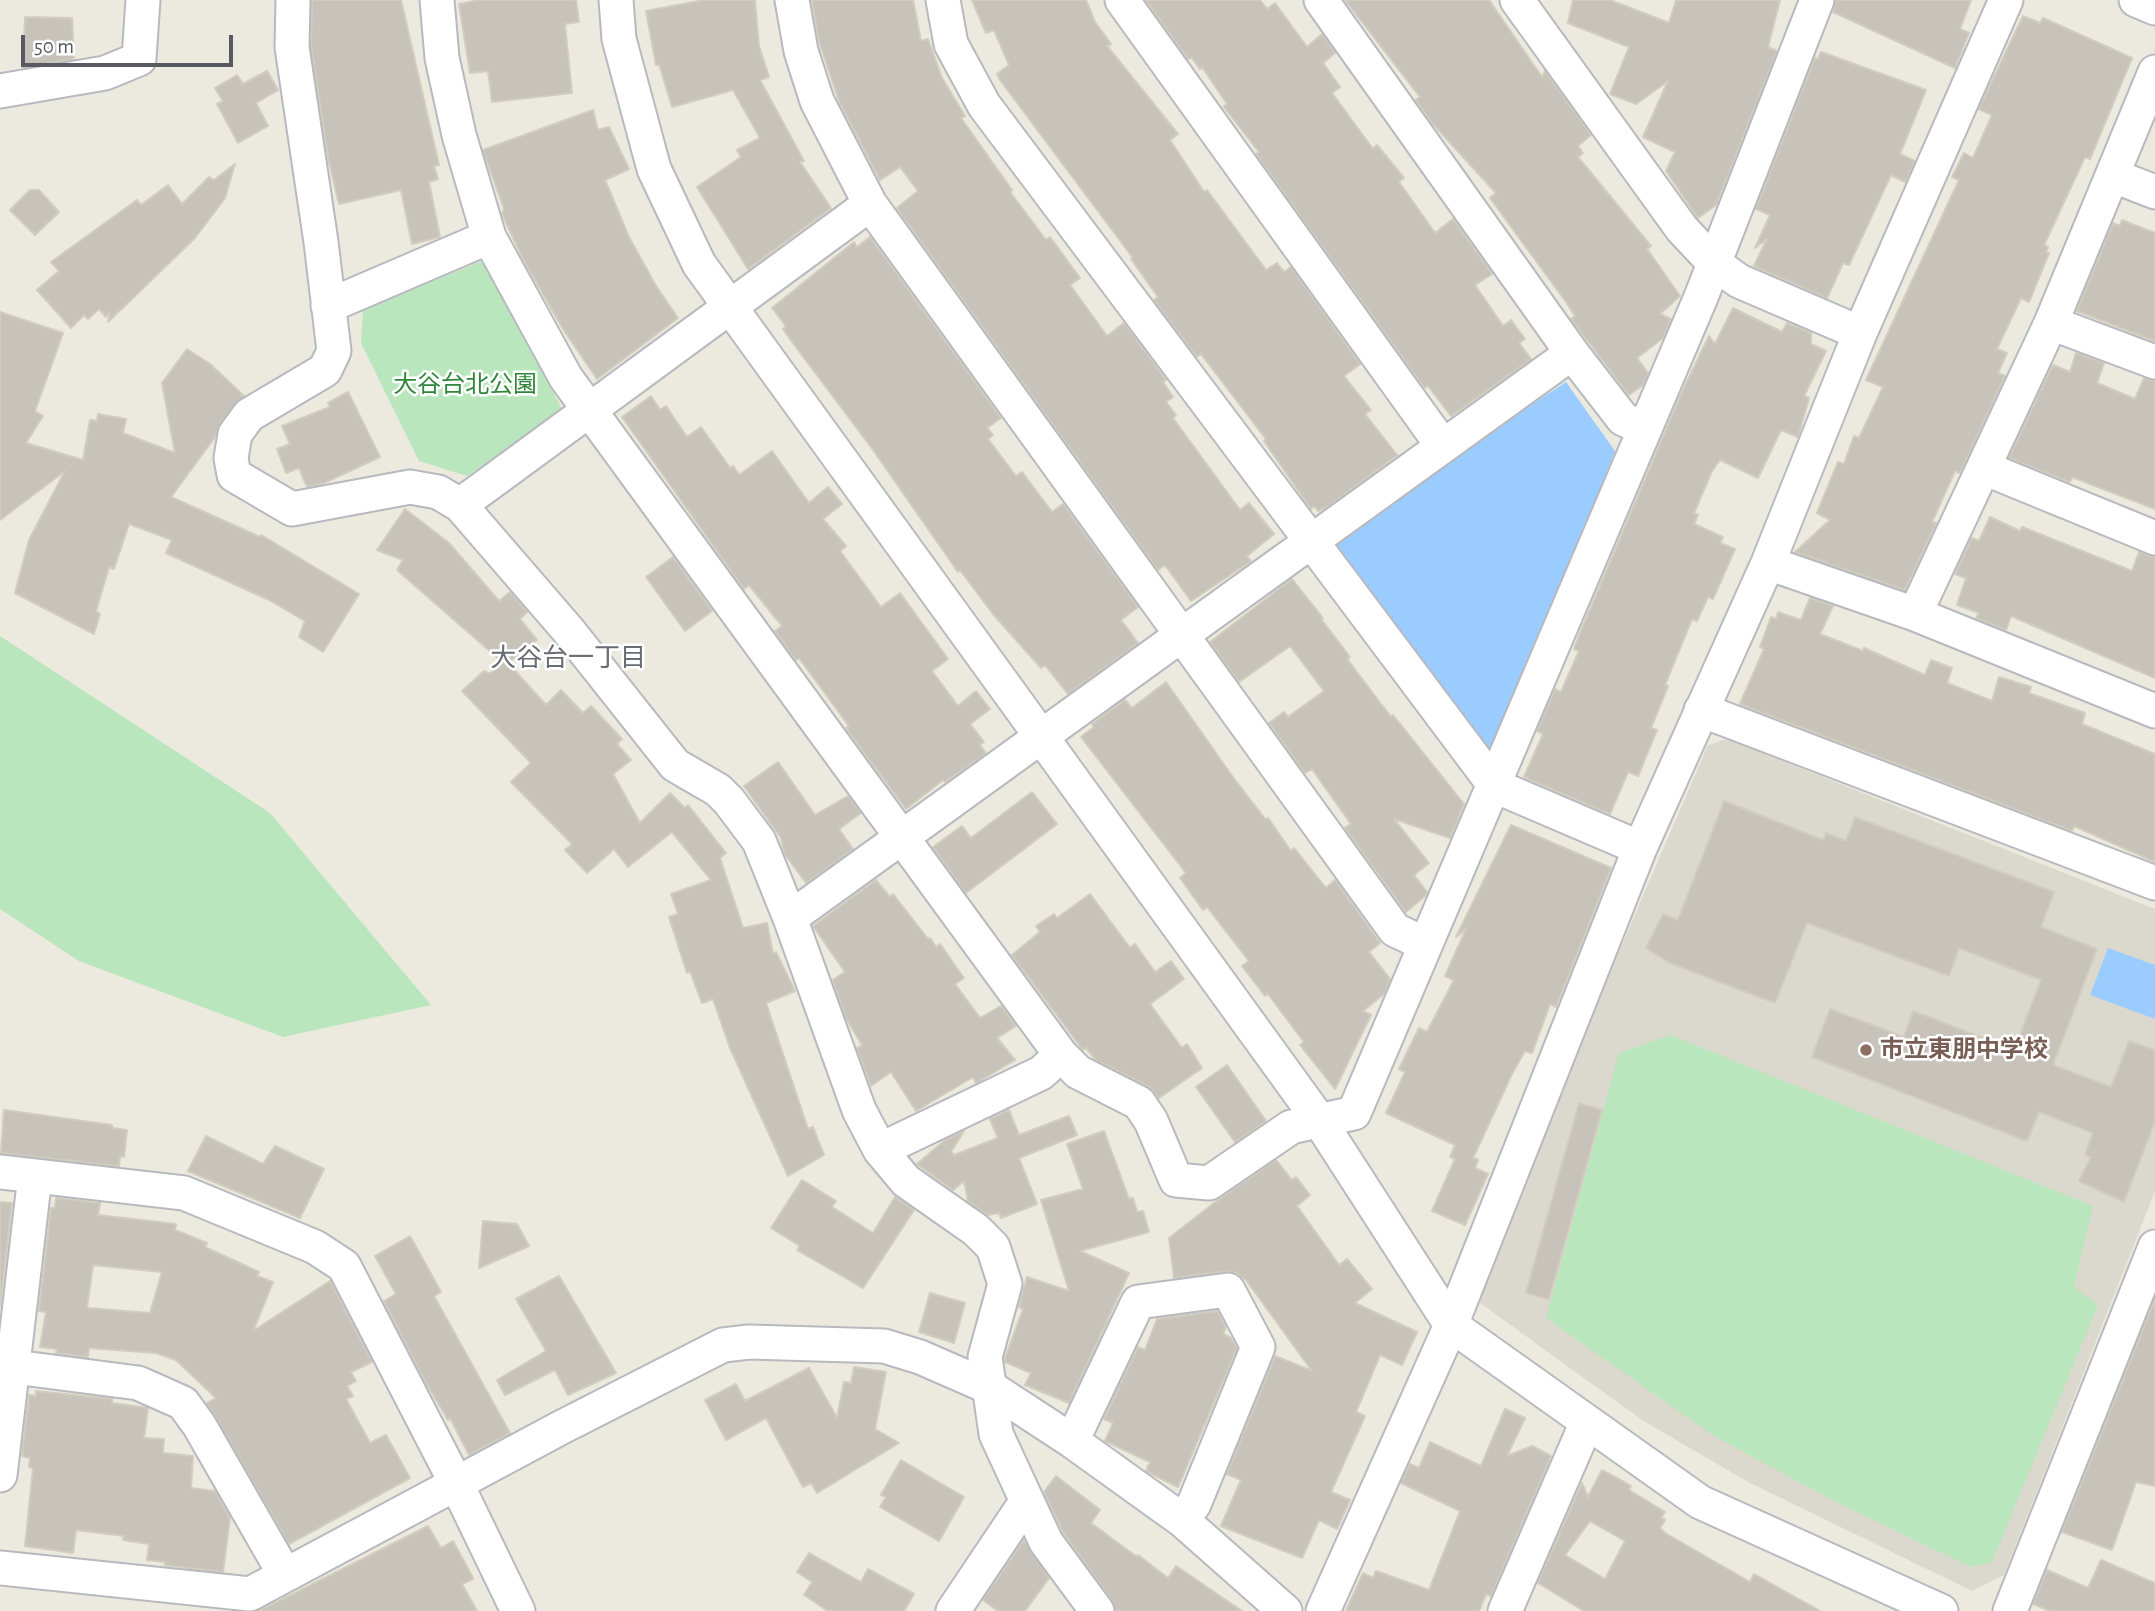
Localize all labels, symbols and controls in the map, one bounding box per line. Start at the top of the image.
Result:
scale bar [24,21,236,65]
text: 50 m [34,36,74,57]
park label: 大谷台北公園 [393,371,537,399]
district label: 大谷台一丁目 [490,642,646,674]
place label: 市立東朋中学校 [1880,1036,2048,1064]
marker: 市立東朋中学校 [1858,1042,1874,1058]

